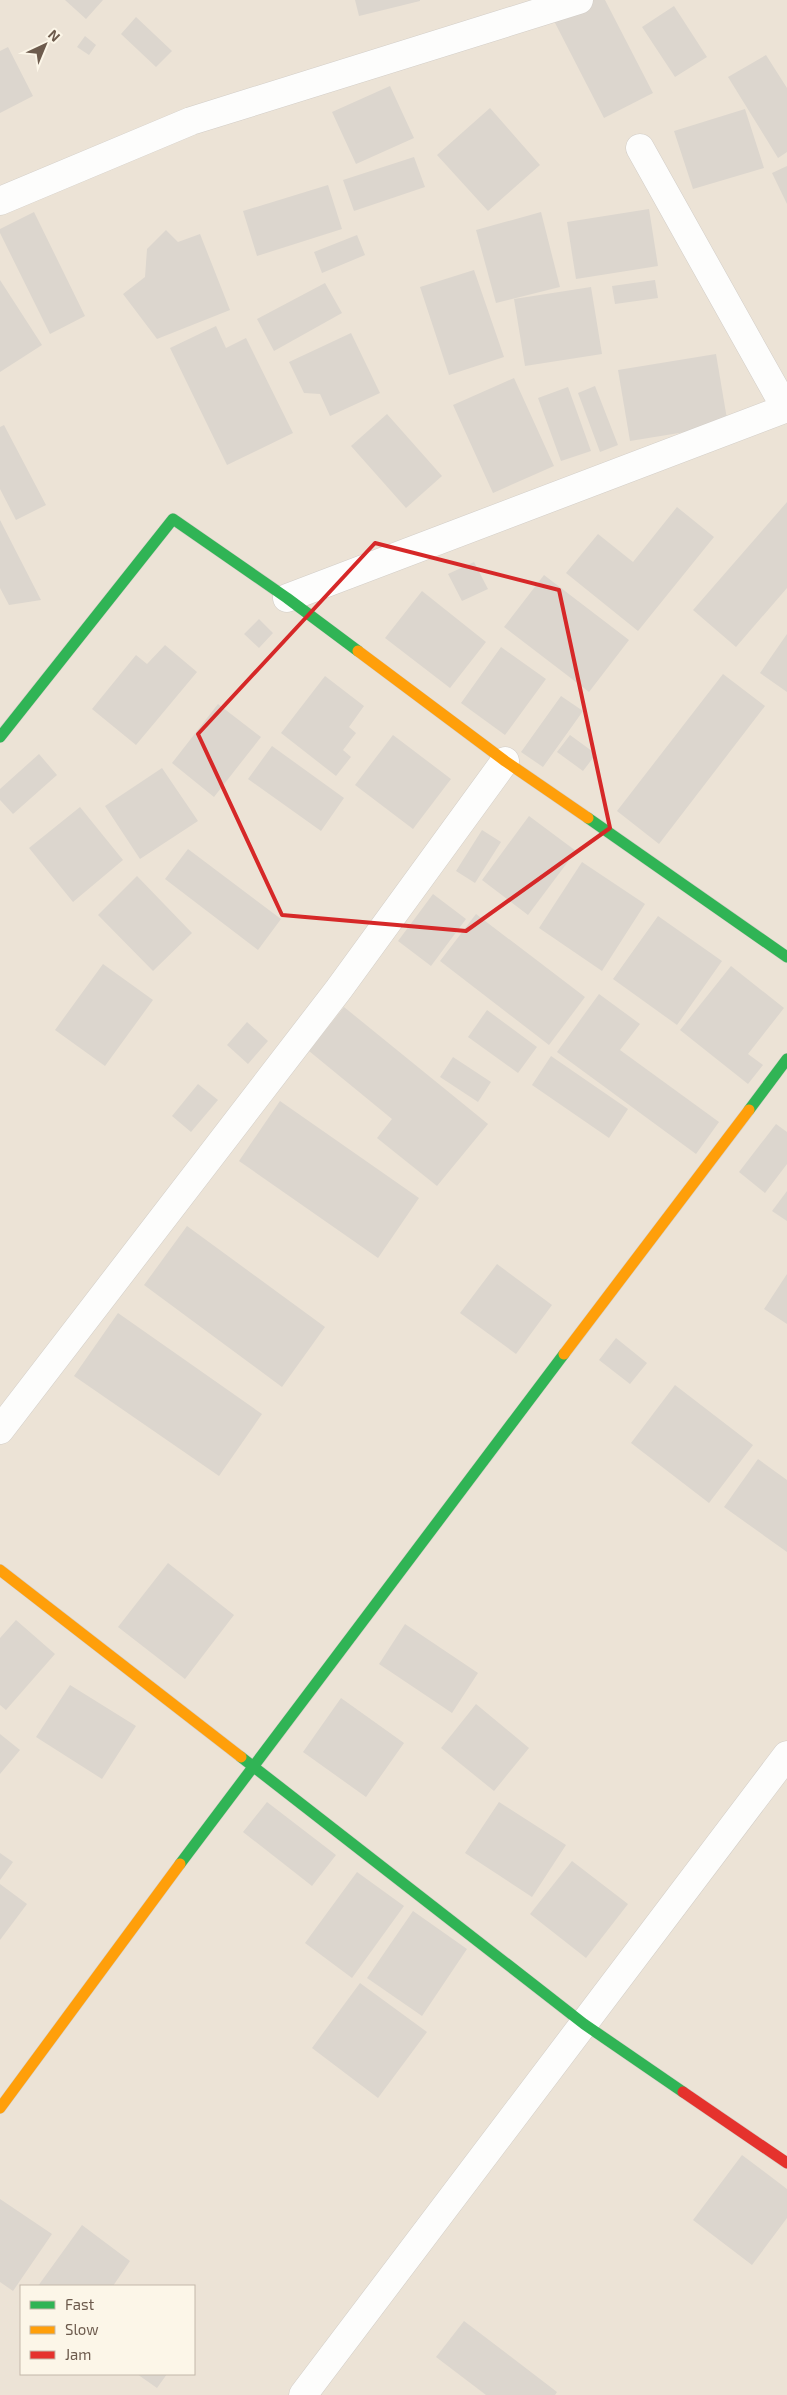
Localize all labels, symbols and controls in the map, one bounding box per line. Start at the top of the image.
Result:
north arrow [20,20,70,70]
text: N [45,26,64,45]
legend [20,2285,195,2375]
text: Fast [65,2295,95,2313]
text: Slow [65,2320,99,2338]
text: Jam [65,2345,91,2363]

